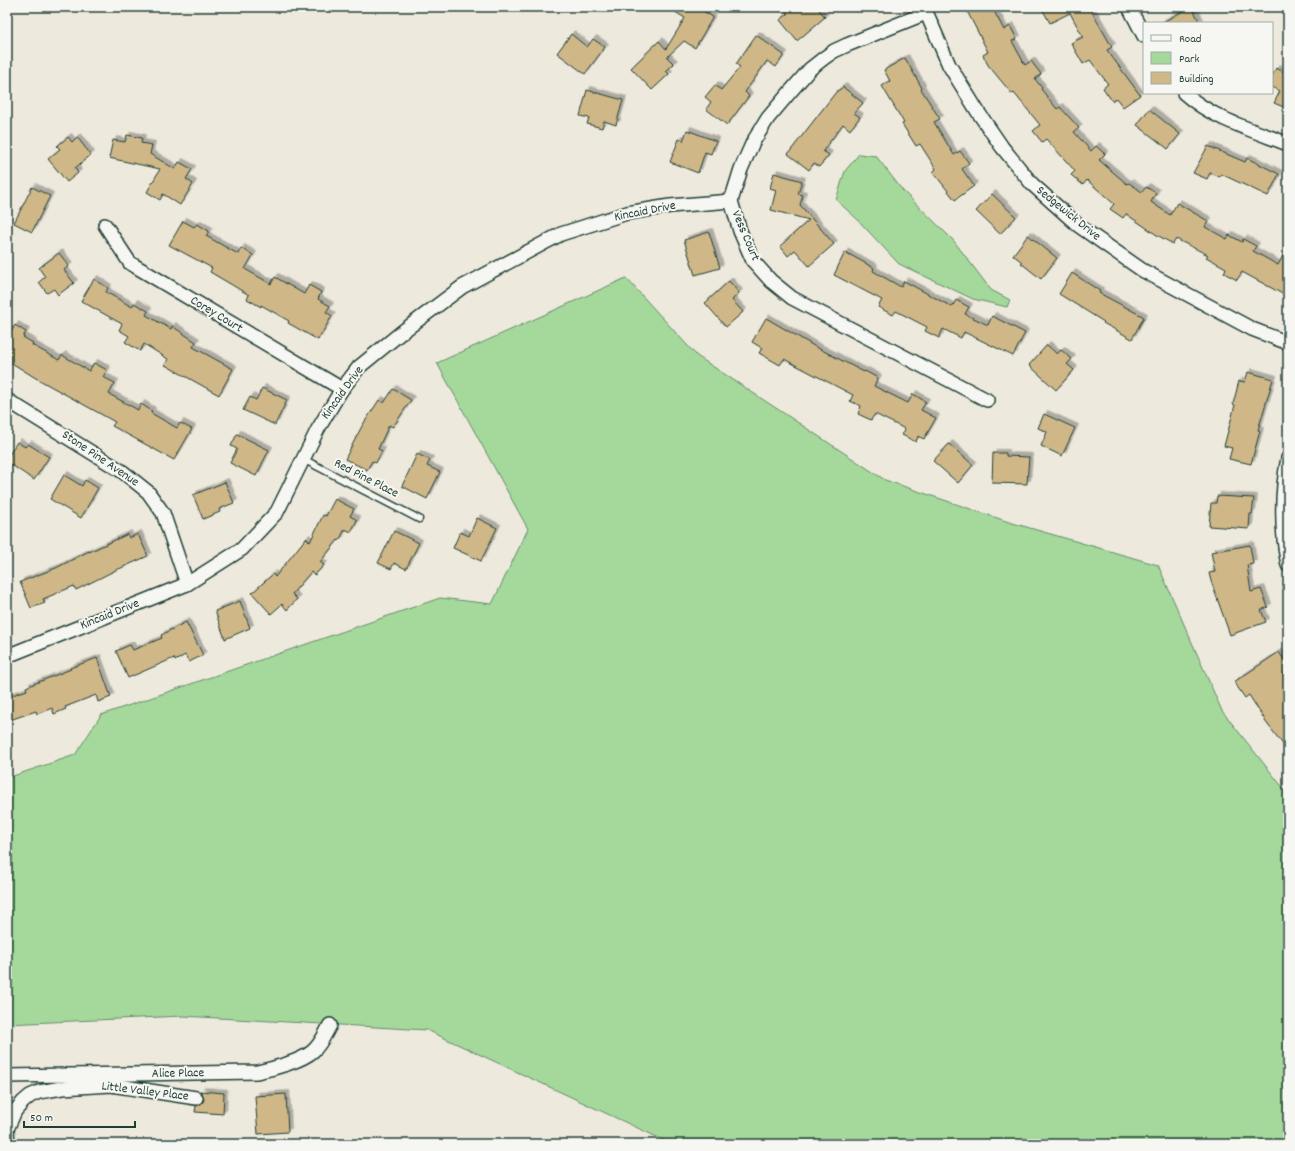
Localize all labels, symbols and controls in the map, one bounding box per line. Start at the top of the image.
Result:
legend [1143,22,1273,94]
text: Road [1179,31,1201,48]
text: Park [1179,51,1200,68]
text: Building [1179,71,1214,88]
street label: Sedgewick Drive [1032,182,1105,246]
street label: Kincaid Drive [613,197,678,227]
street label: Vess Court [726,208,764,264]
street label: Corey Court [186,292,246,338]
street label: Kincaid Drive [317,362,369,424]
street label: Stone Pine Avenue [58,426,143,492]
street label: Red Pine Place [330,455,402,504]
street label: Kincaid Drive [78,594,143,635]
street label: Alice Place [152,1064,205,1084]
street label: Little Valley Place [100,1077,190,1107]
scale bar [24,1103,135,1129]
text: 50 m [30,1110,53,1127]

